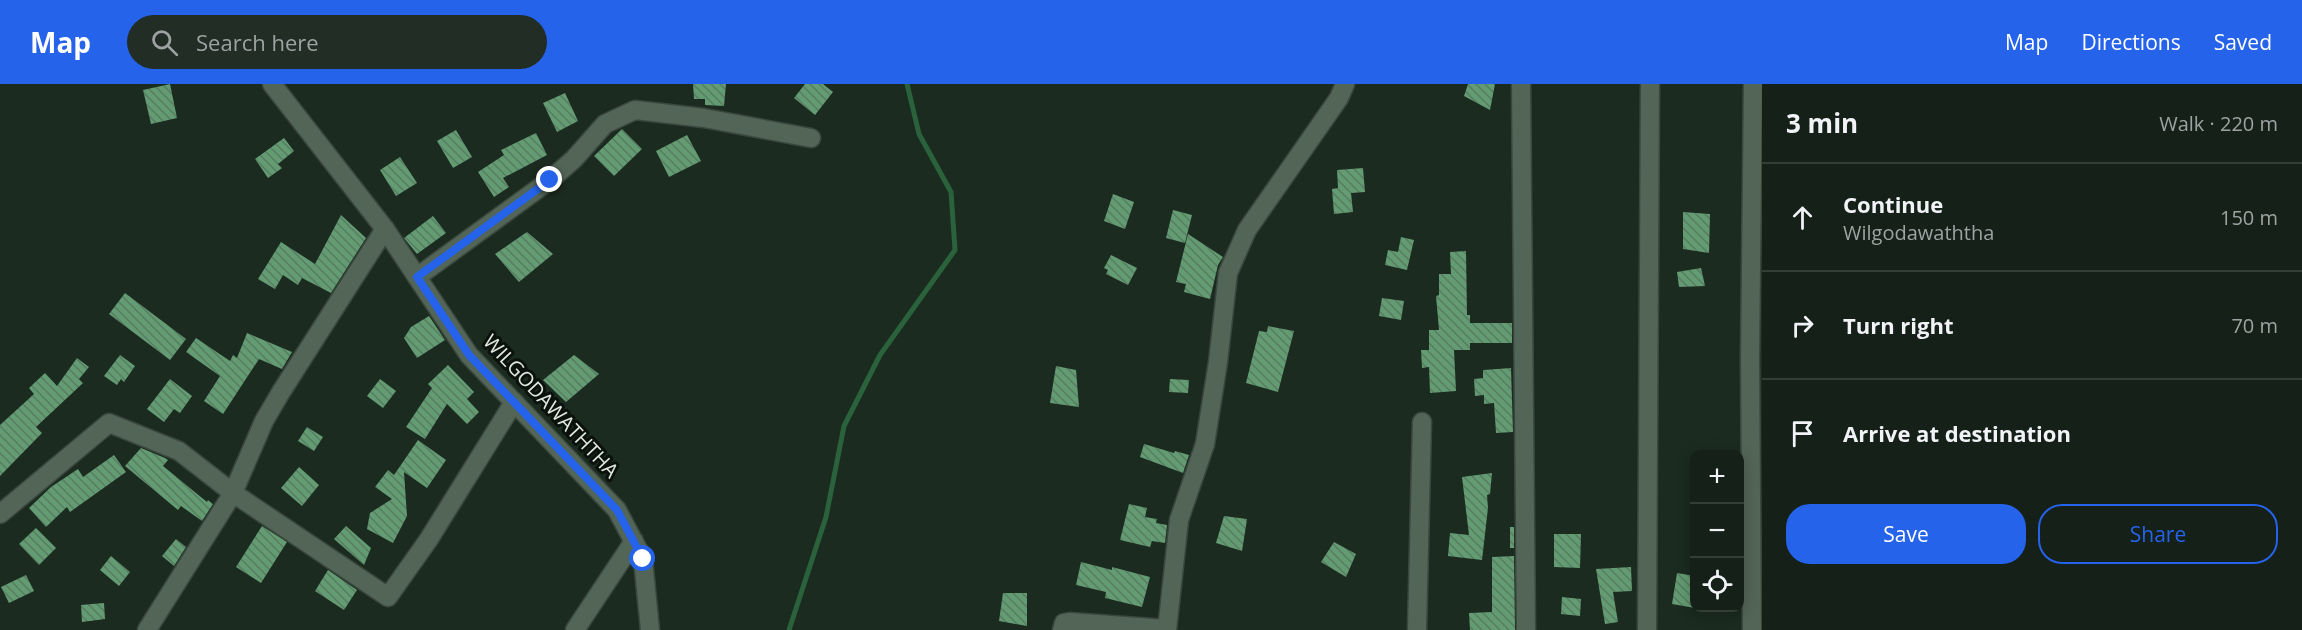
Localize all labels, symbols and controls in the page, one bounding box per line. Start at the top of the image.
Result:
search box [127,15,547,69]
text: Map [30,23,91,61]
icon: search [148,26,181,59]
text: Search here [196,27,319,57]
text: Map [2005,28,2048,56]
text: Directions [2081,28,2181,56]
text: Saved [2214,28,2272,56]
text: 3 min [1786,105,1858,141]
text: Walk · 220 m [2159,110,2278,137]
route end [536,166,562,192]
text: Continue [1843,189,1943,219]
icon: ahead [1786,201,1819,234]
text: 150 m [2220,204,2278,231]
text: Wilgodawaththa [1843,219,1994,246]
icon: right [1786,309,1819,342]
text: Turn right [1843,310,1954,340]
text: 70 m [2231,312,2278,339]
street label: WILGODAWATHTHA [478,328,625,484]
icon: arrive [1786,417,1819,450]
text: Arrive at destination [1843,418,2071,448]
map controls [1690,450,1744,612]
button: + [1690,450,1744,504]
button: − [1690,504,1744,558]
button: Save [1786,504,2026,564]
button: Share [2038,504,2278,564]
route start [629,545,655,571]
button: locate [1690,558,1744,612]

